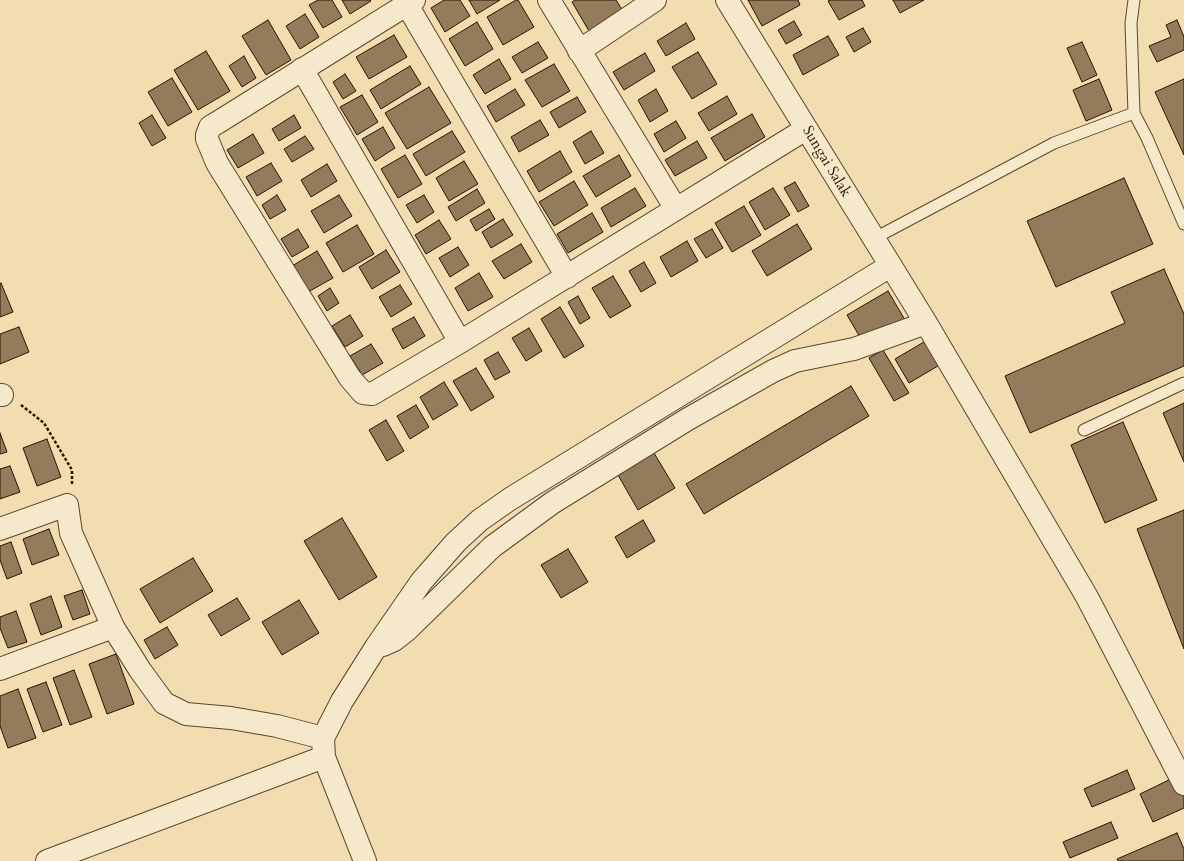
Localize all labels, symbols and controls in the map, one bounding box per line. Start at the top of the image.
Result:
street label: Sungai Salak [798,123,854,201]

